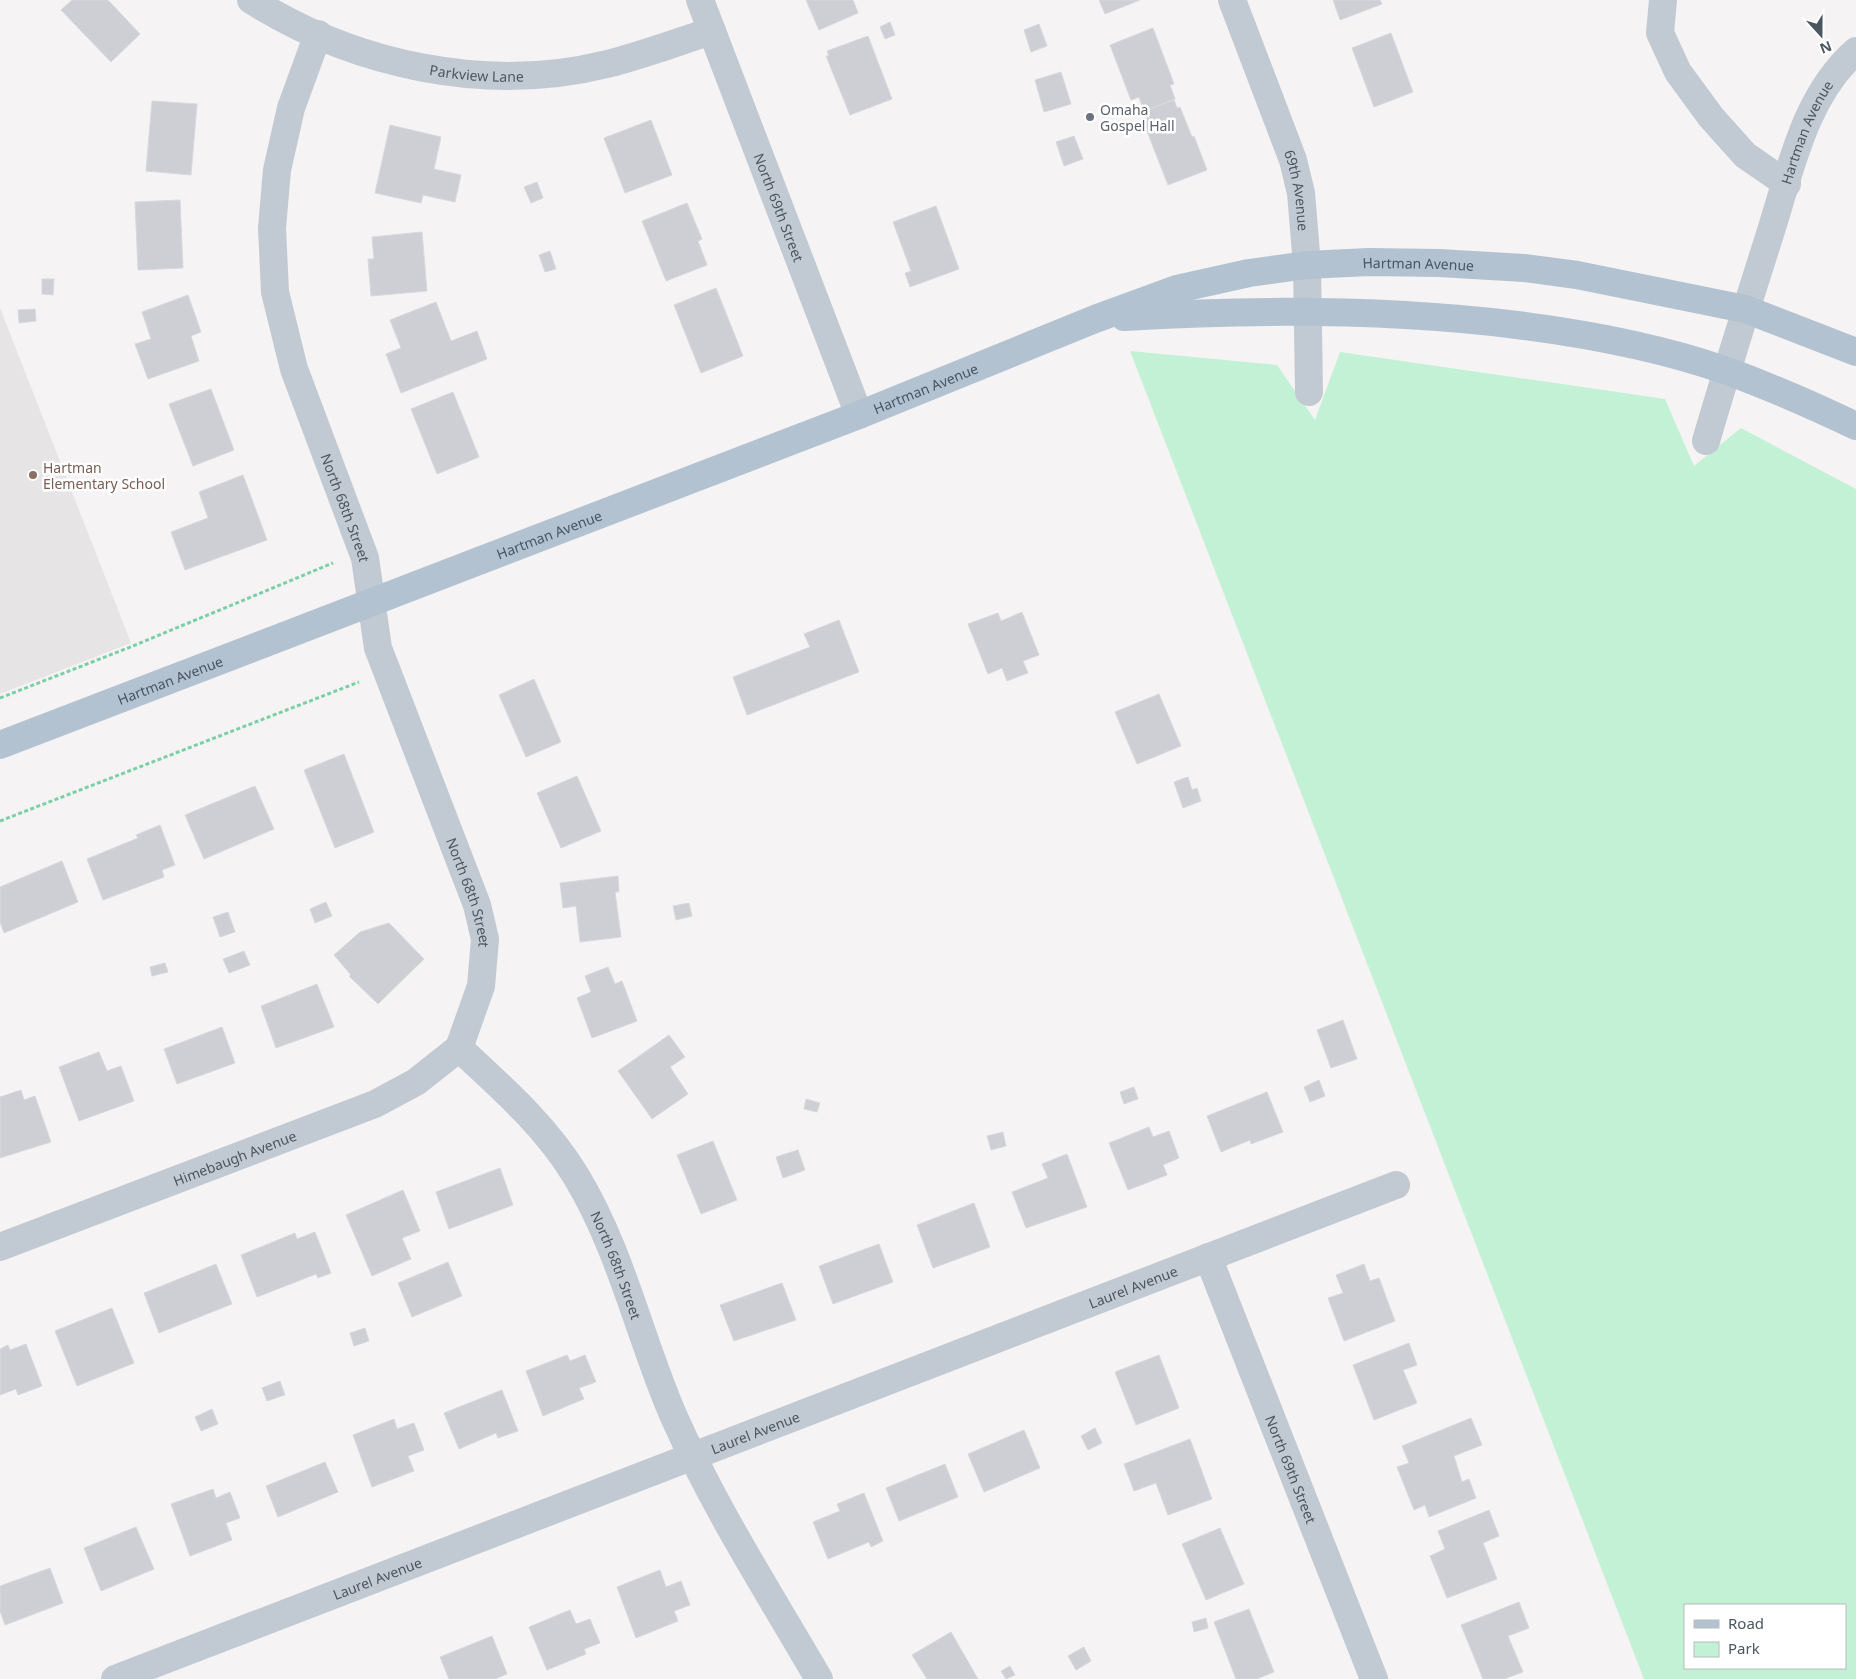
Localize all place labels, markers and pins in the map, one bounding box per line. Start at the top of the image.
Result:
place label: Omaha Gospel Hall [1100,100,1175,135]
marker: Omaha Gospel Hall [1084,111,1096,123]
place label: Hartman Elementary School [43,458,165,493]
marker: Hartman Elementary School [27,469,39,481]

